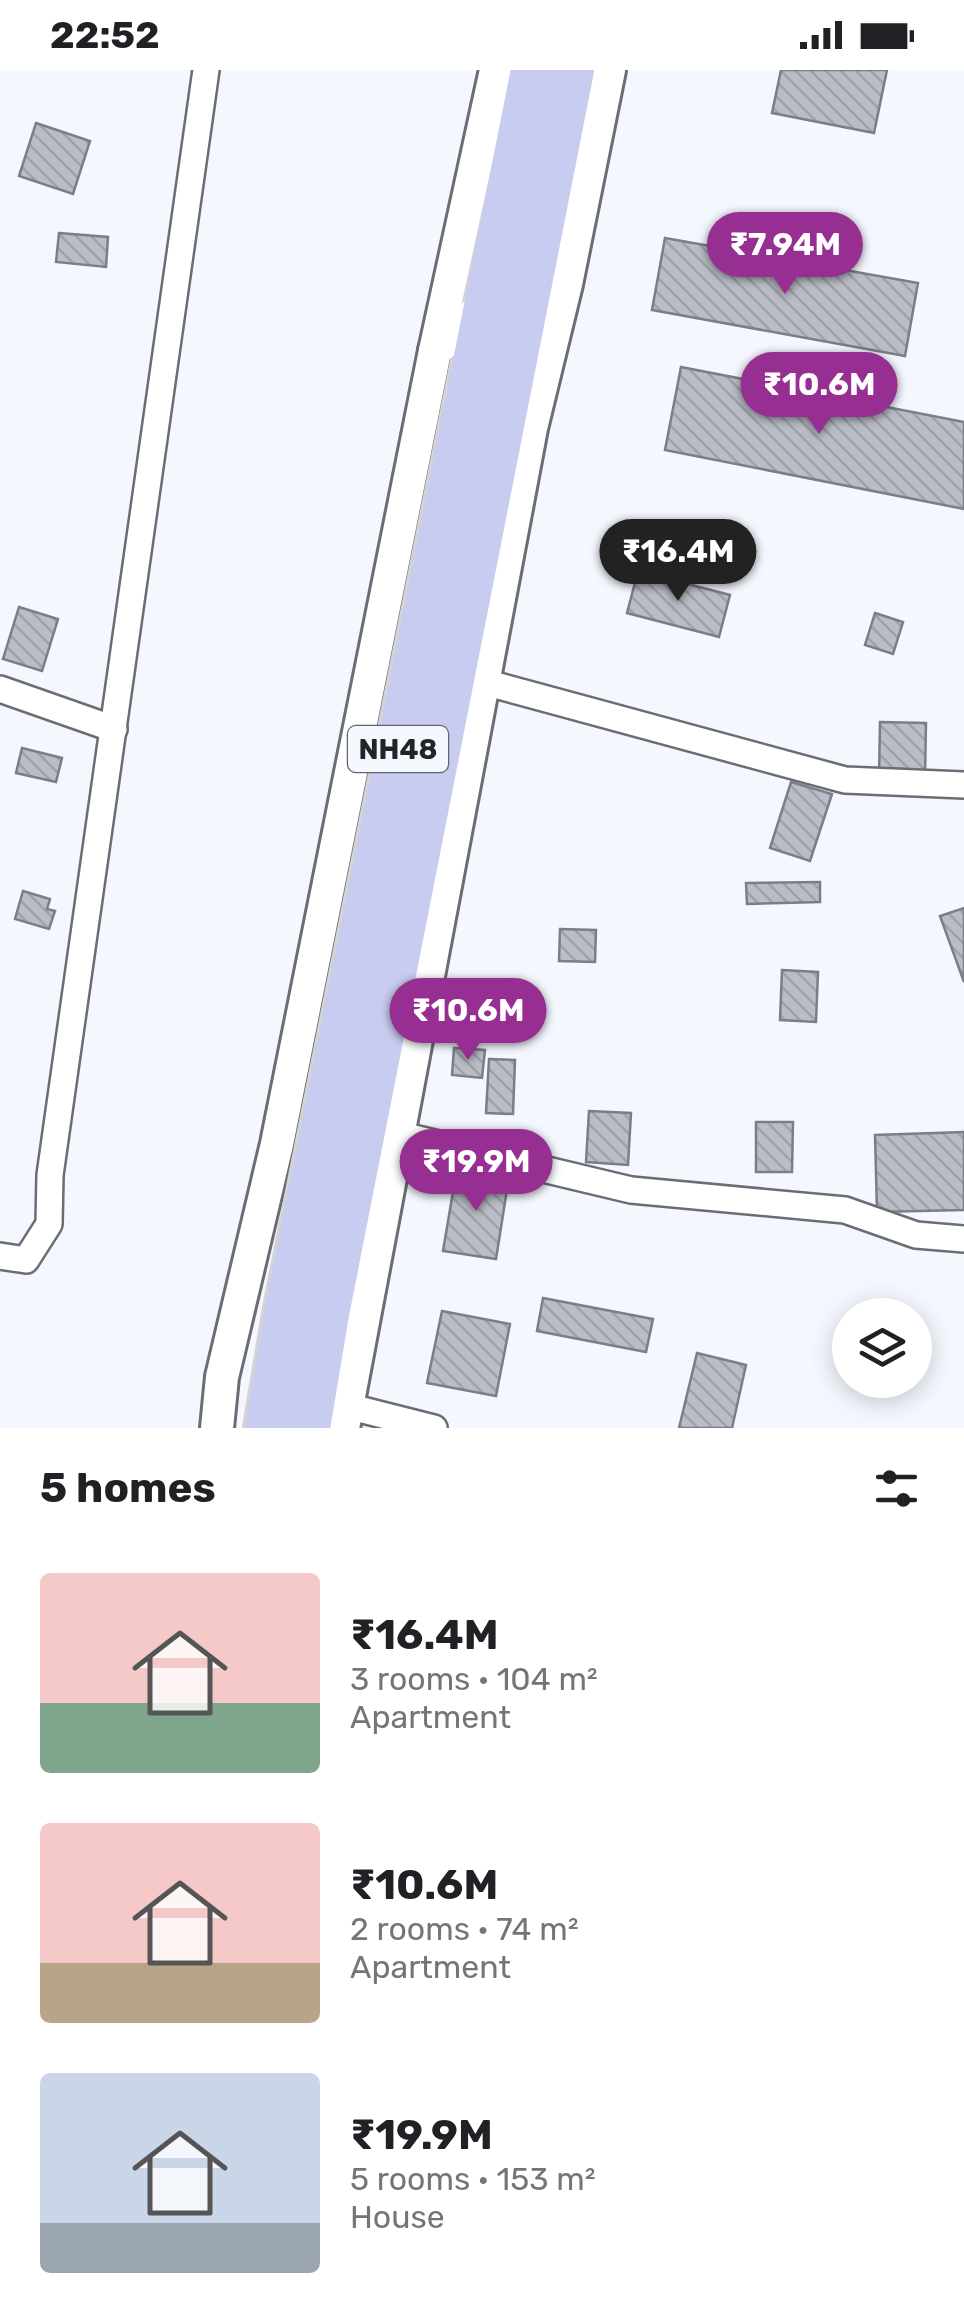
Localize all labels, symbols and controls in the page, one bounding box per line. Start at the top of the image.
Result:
text: 22:52 [50,12,160,58]
pin: ₹7.94M [704,212,866,297]
text: ₹7.94M [729,225,841,263]
pin: ₹10.6M [738,352,900,437]
text: ₹10.6M [763,365,875,403]
pin: ₹16.4M [597,519,759,604]
text: ₹16.4M [621,532,735,570]
road number: NH48 [348,726,448,772]
pin: ₹10.6M [387,978,549,1063]
text: ₹10.6M [412,991,524,1029]
pin: ₹19.9M [395,1129,557,1214]
text: ₹19.9M [422,1142,530,1180]
map controls [832,1298,932,1398]
button: layers [832,1298,932,1398]
icon: filters [869,1461,924,1516]
text: 5 homes [40,1463,216,1513]
text: ₹16.4M [350,1610,499,1660]
icon: home [120,1613,240,1733]
text: 3 rooms · 104 m² [350,1660,598,1698]
text: Apartment [350,1698,511,1736]
text: ₹10.6M [350,1860,498,1910]
icon: home [120,1863,240,1983]
text: 2 rooms · 74 m² [350,1910,579,1948]
text: Apartment [350,1948,511,1986]
text: ₹19.9M [350,2110,493,2160]
icon: home [120,2113,240,2233]
text: 5 rooms · 153 m² [350,2160,596,2198]
text: House [350,2198,445,2236]

